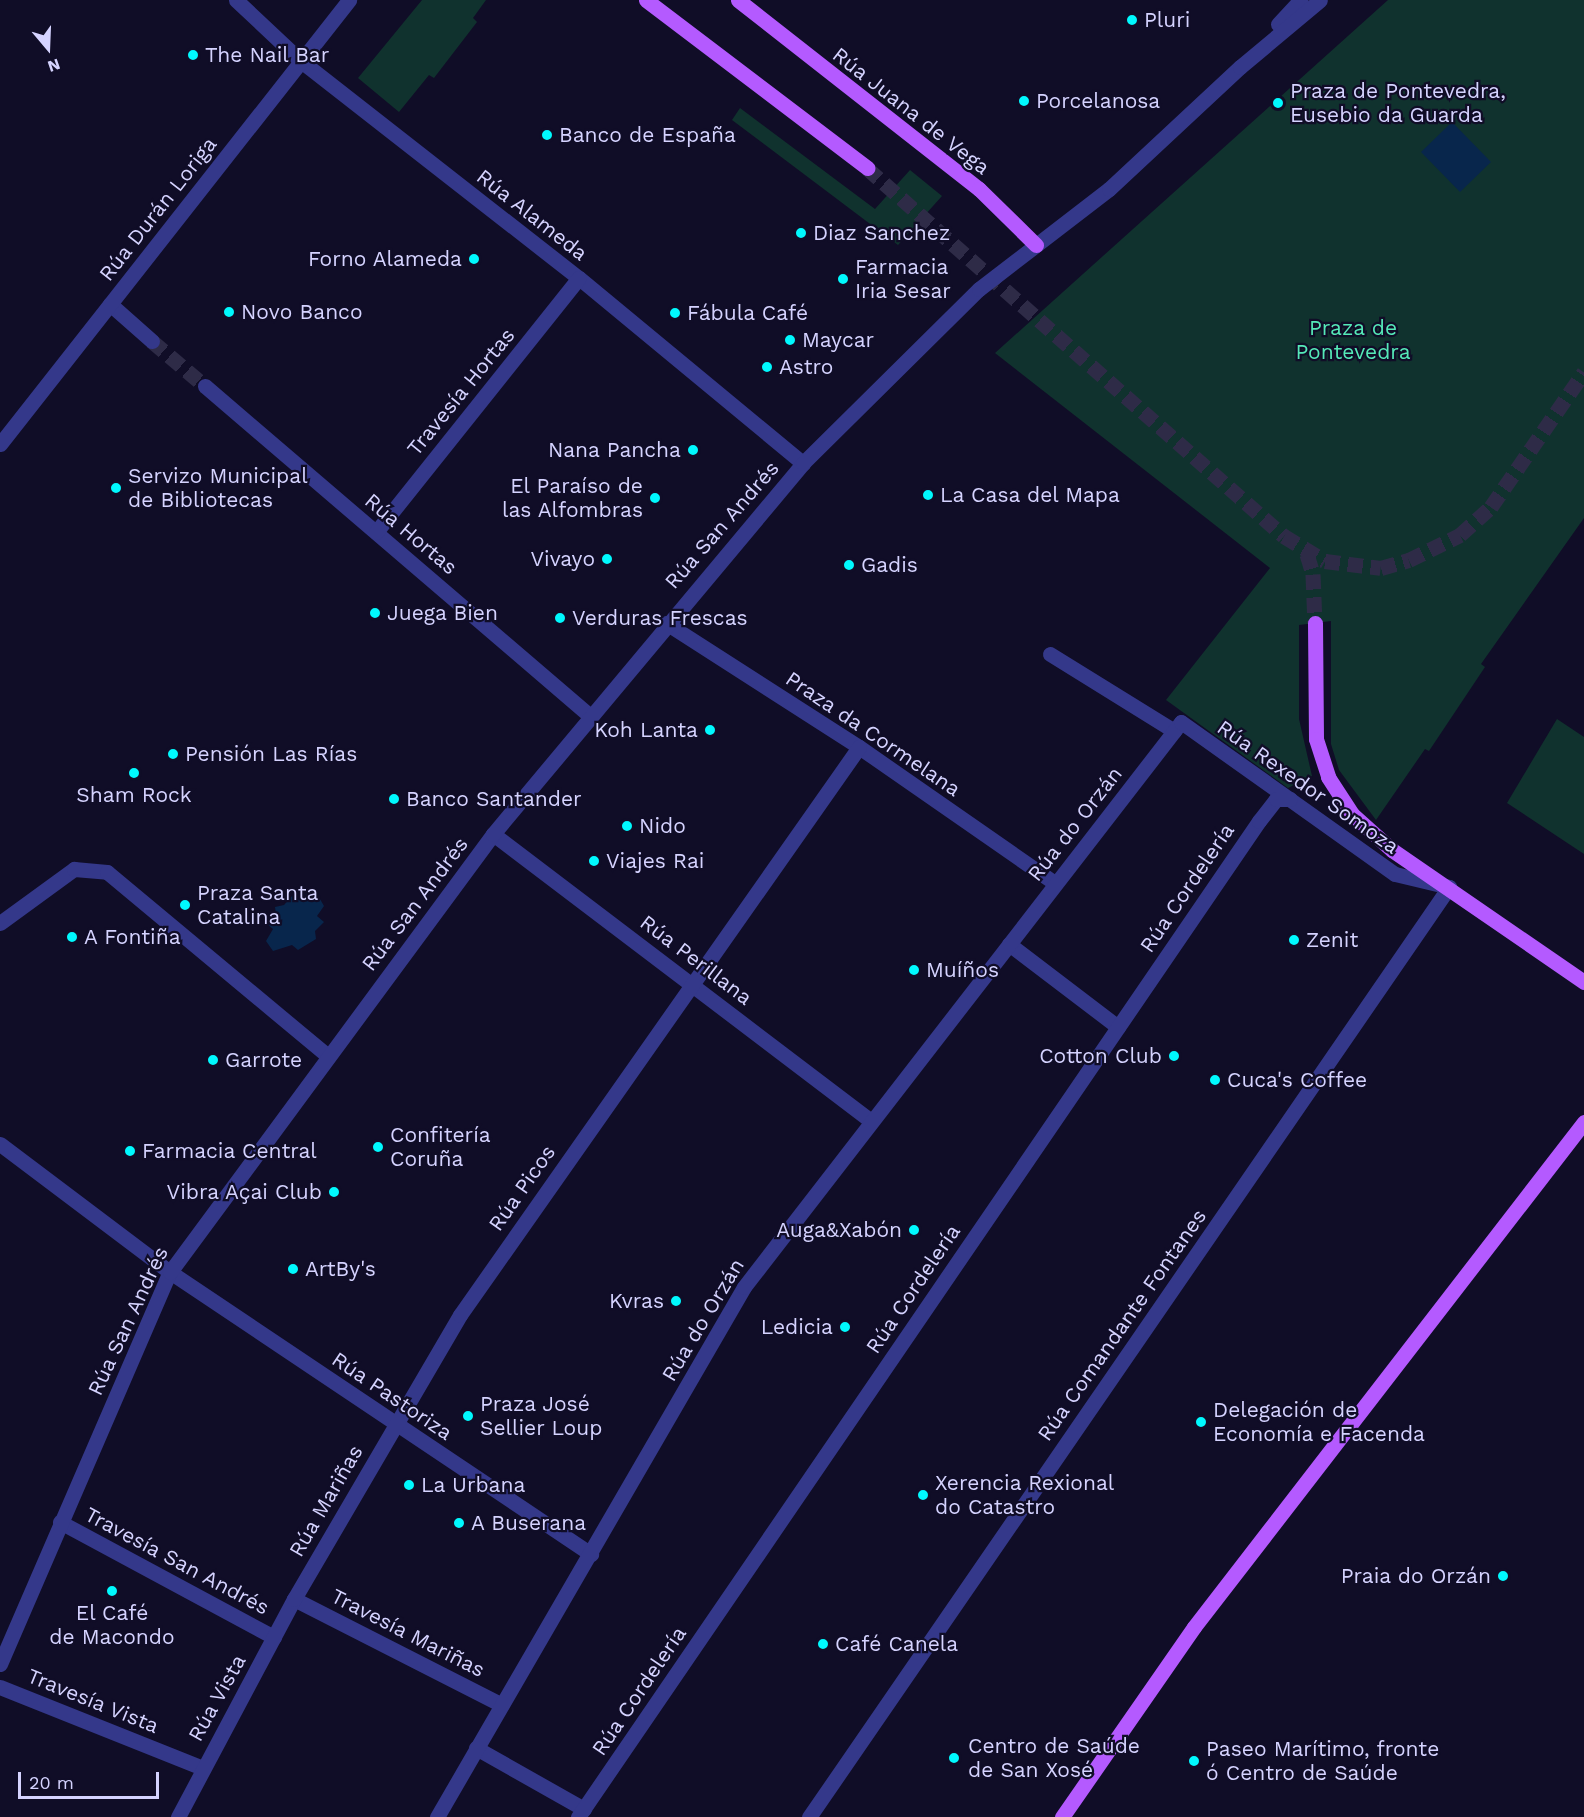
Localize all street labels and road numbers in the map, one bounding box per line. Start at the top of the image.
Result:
street label: Rúa Juana de Vega [827,41,995,181]
street label: Rúa Durán Loriga [94,132,222,286]
street label: Rúa Alameda [471,163,593,267]
street label: Travesía Hortas [402,323,520,461]
street label: Rúa San Andrés [659,455,785,595]
street label: Rúa Hortas [360,488,462,580]
street label: Praza da Cormelana [780,666,966,802]
street label: Rúa Rexedor Somoza [1212,714,1404,860]
street label: Rúa do Orzán [1022,762,1128,886]
street label: Rúa Cordelería [1134,818,1240,958]
street label: Rúa San Andrés [356,832,474,976]
street label: Rúa Perillana [635,910,757,1010]
street label: Rúa Picos [483,1140,561,1236]
street label: Rúa Comandante Fontanes [1032,1204,1212,1446]
street label: Rúa Cordelería [860,1219,966,1359]
street label: Rúa San Andrés [82,1242,174,1400]
street label: Rúa do Orzán [656,1254,750,1386]
street label: Rúa Pastoriza [327,1346,457,1446]
street label: Rúa Mariñas [284,1440,368,1562]
street label: Travesía San Andrés [80,1501,274,1621]
street label: Travesía Mariñas [327,1583,489,1683]
street label: Rúa Cordelería [586,1621,692,1761]
street label: Rúa Vista [183,1650,251,1746]
street label: Travesía Vista [23,1663,163,1739]

